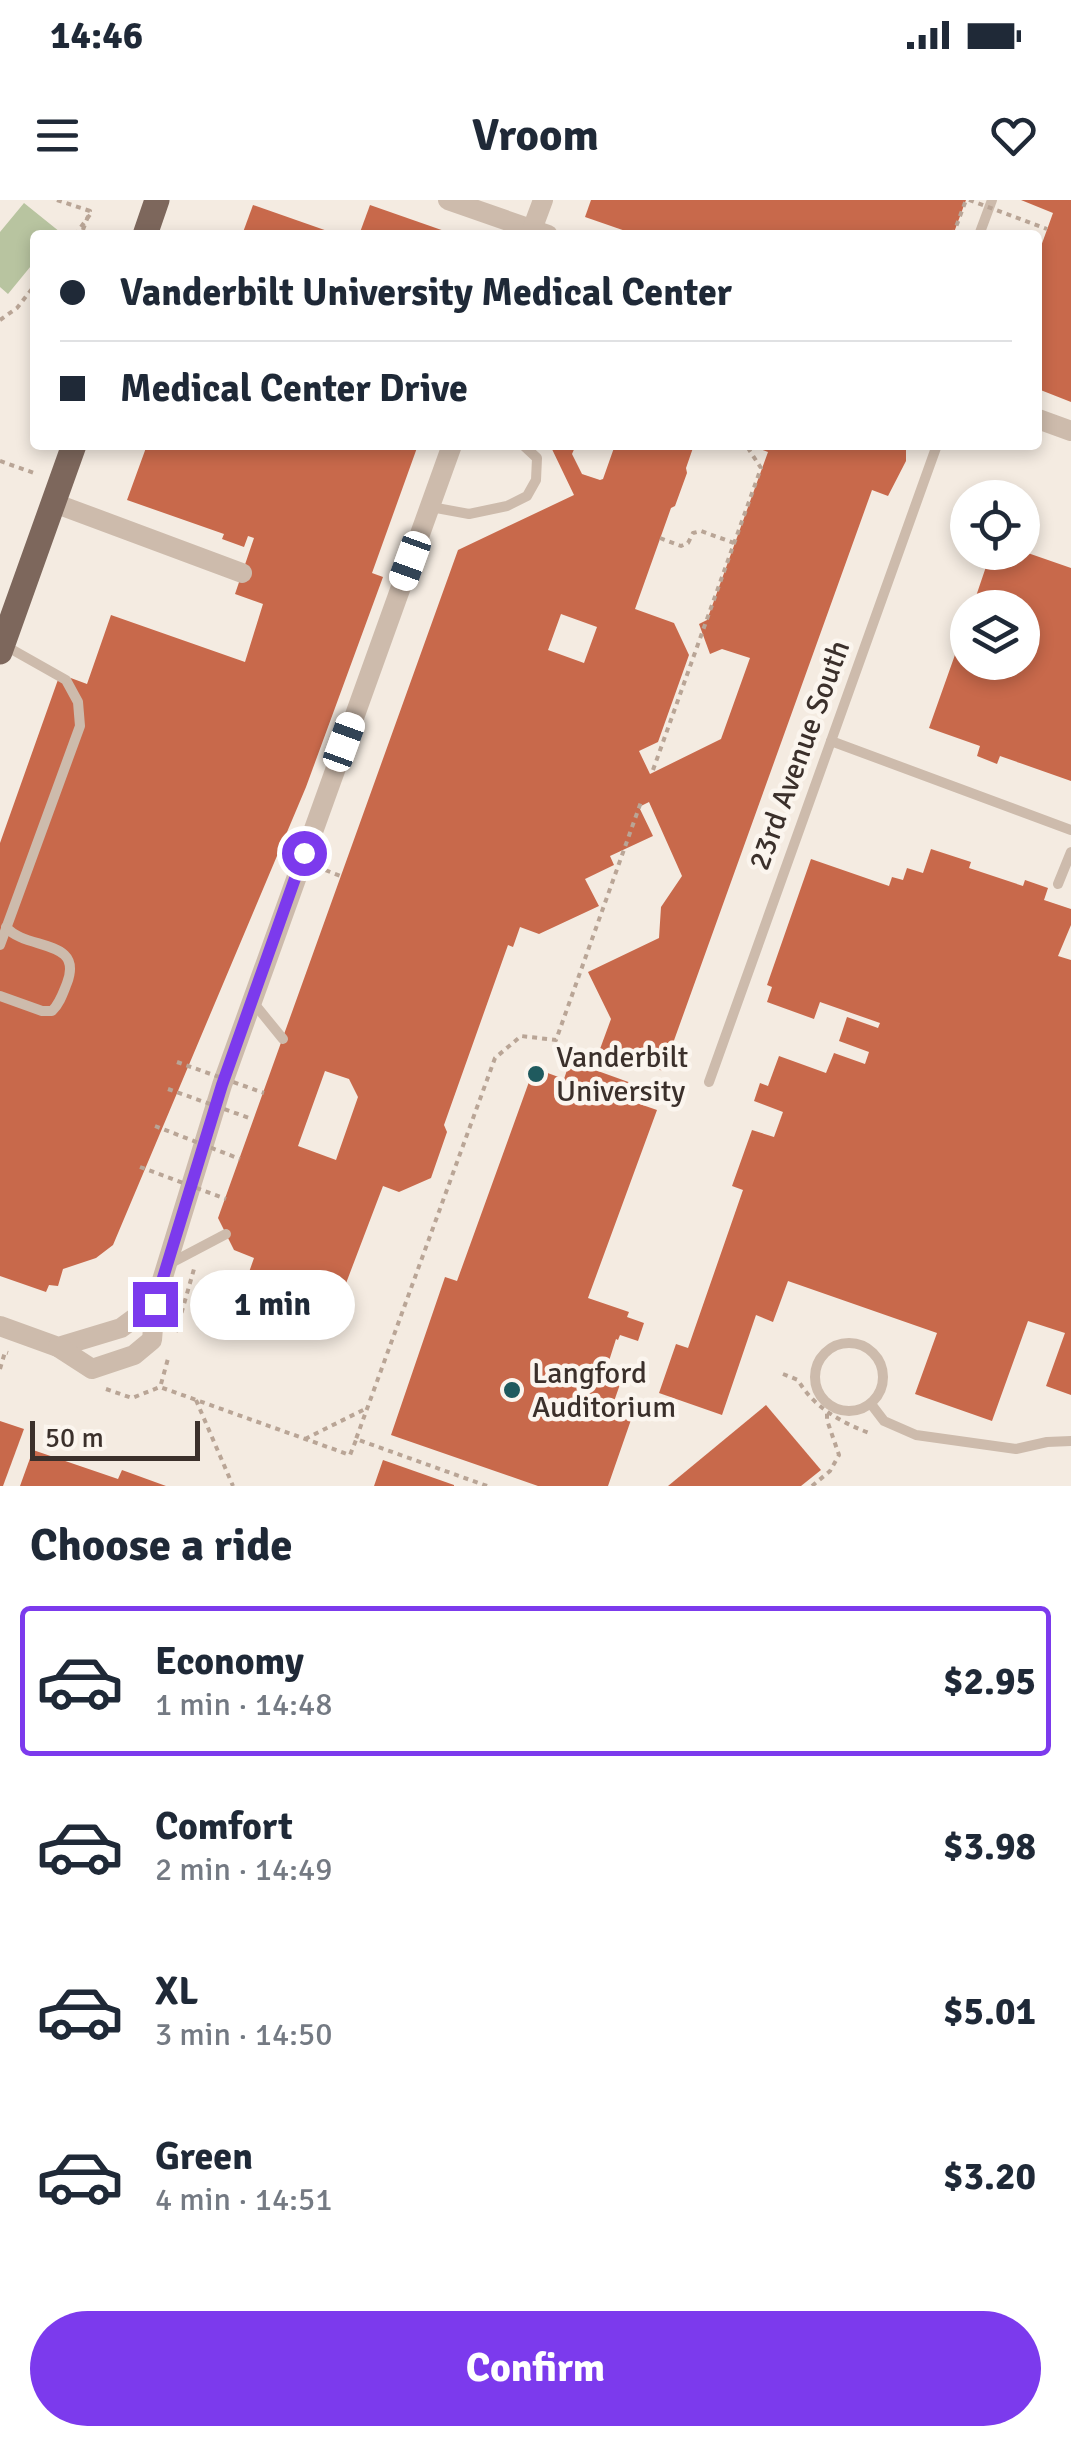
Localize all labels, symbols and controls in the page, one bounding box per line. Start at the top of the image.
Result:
text: 14:46 [50,12,143,59]
icon: menu [30,108,85,163]
text: Vroom [472,108,599,163]
icon: heart [986,108,1041,163]
text: Vanderbilt University Medical Center [120,269,732,316]
text: Medical Center Drive [120,365,468,412]
map controls [950,480,1040,680]
button: locate [950,480,1040,570]
car [386,528,434,594]
button: layers [950,590,1040,680]
street label: 23rd Avenue South [741,635,858,875]
car [320,709,368,775]
route start [282,831,327,876]
place label: Vanderbilt University [556,1039,688,1110]
marker: Vanderbilt University [525,1063,547,1085]
callout: 1 min [190,1269,355,1339]
route end [133,1282,178,1327]
text: 1 min [234,1285,311,1324]
place label: Langford Auditorium [532,1355,676,1426]
marker: Langford Auditorium [501,1379,523,1401]
scale bar [30,1416,200,1460]
text: 50 m [45,1421,104,1455]
text: Choose a ride [30,1518,293,1573]
icon: car [35,1636,125,1726]
text: Economy [155,1638,304,1685]
text: $2.95 [943,1658,1036,1705]
text: 1 min · 14:48 [155,1685,333,1724]
icon: car [35,1801,125,1891]
text: Comfort [155,1803,293,1850]
text: $3.98 [943,1823,1036,1870]
text: 2 min · 14:49 [155,1850,333,1889]
icon: car [35,1966,125,2056]
text: XL [155,1968,198,2015]
text: $5.01 [943,1988,1036,2035]
text: 3 min · 14:50 [155,2015,333,2054]
icon: car [35,2131,125,2221]
text: Green [155,2133,253,2180]
text: $3.20 [943,2153,1036,2200]
text: 4 min · 14:51 [155,2180,333,2219]
button: Confirm [30,2311,1041,2426]

